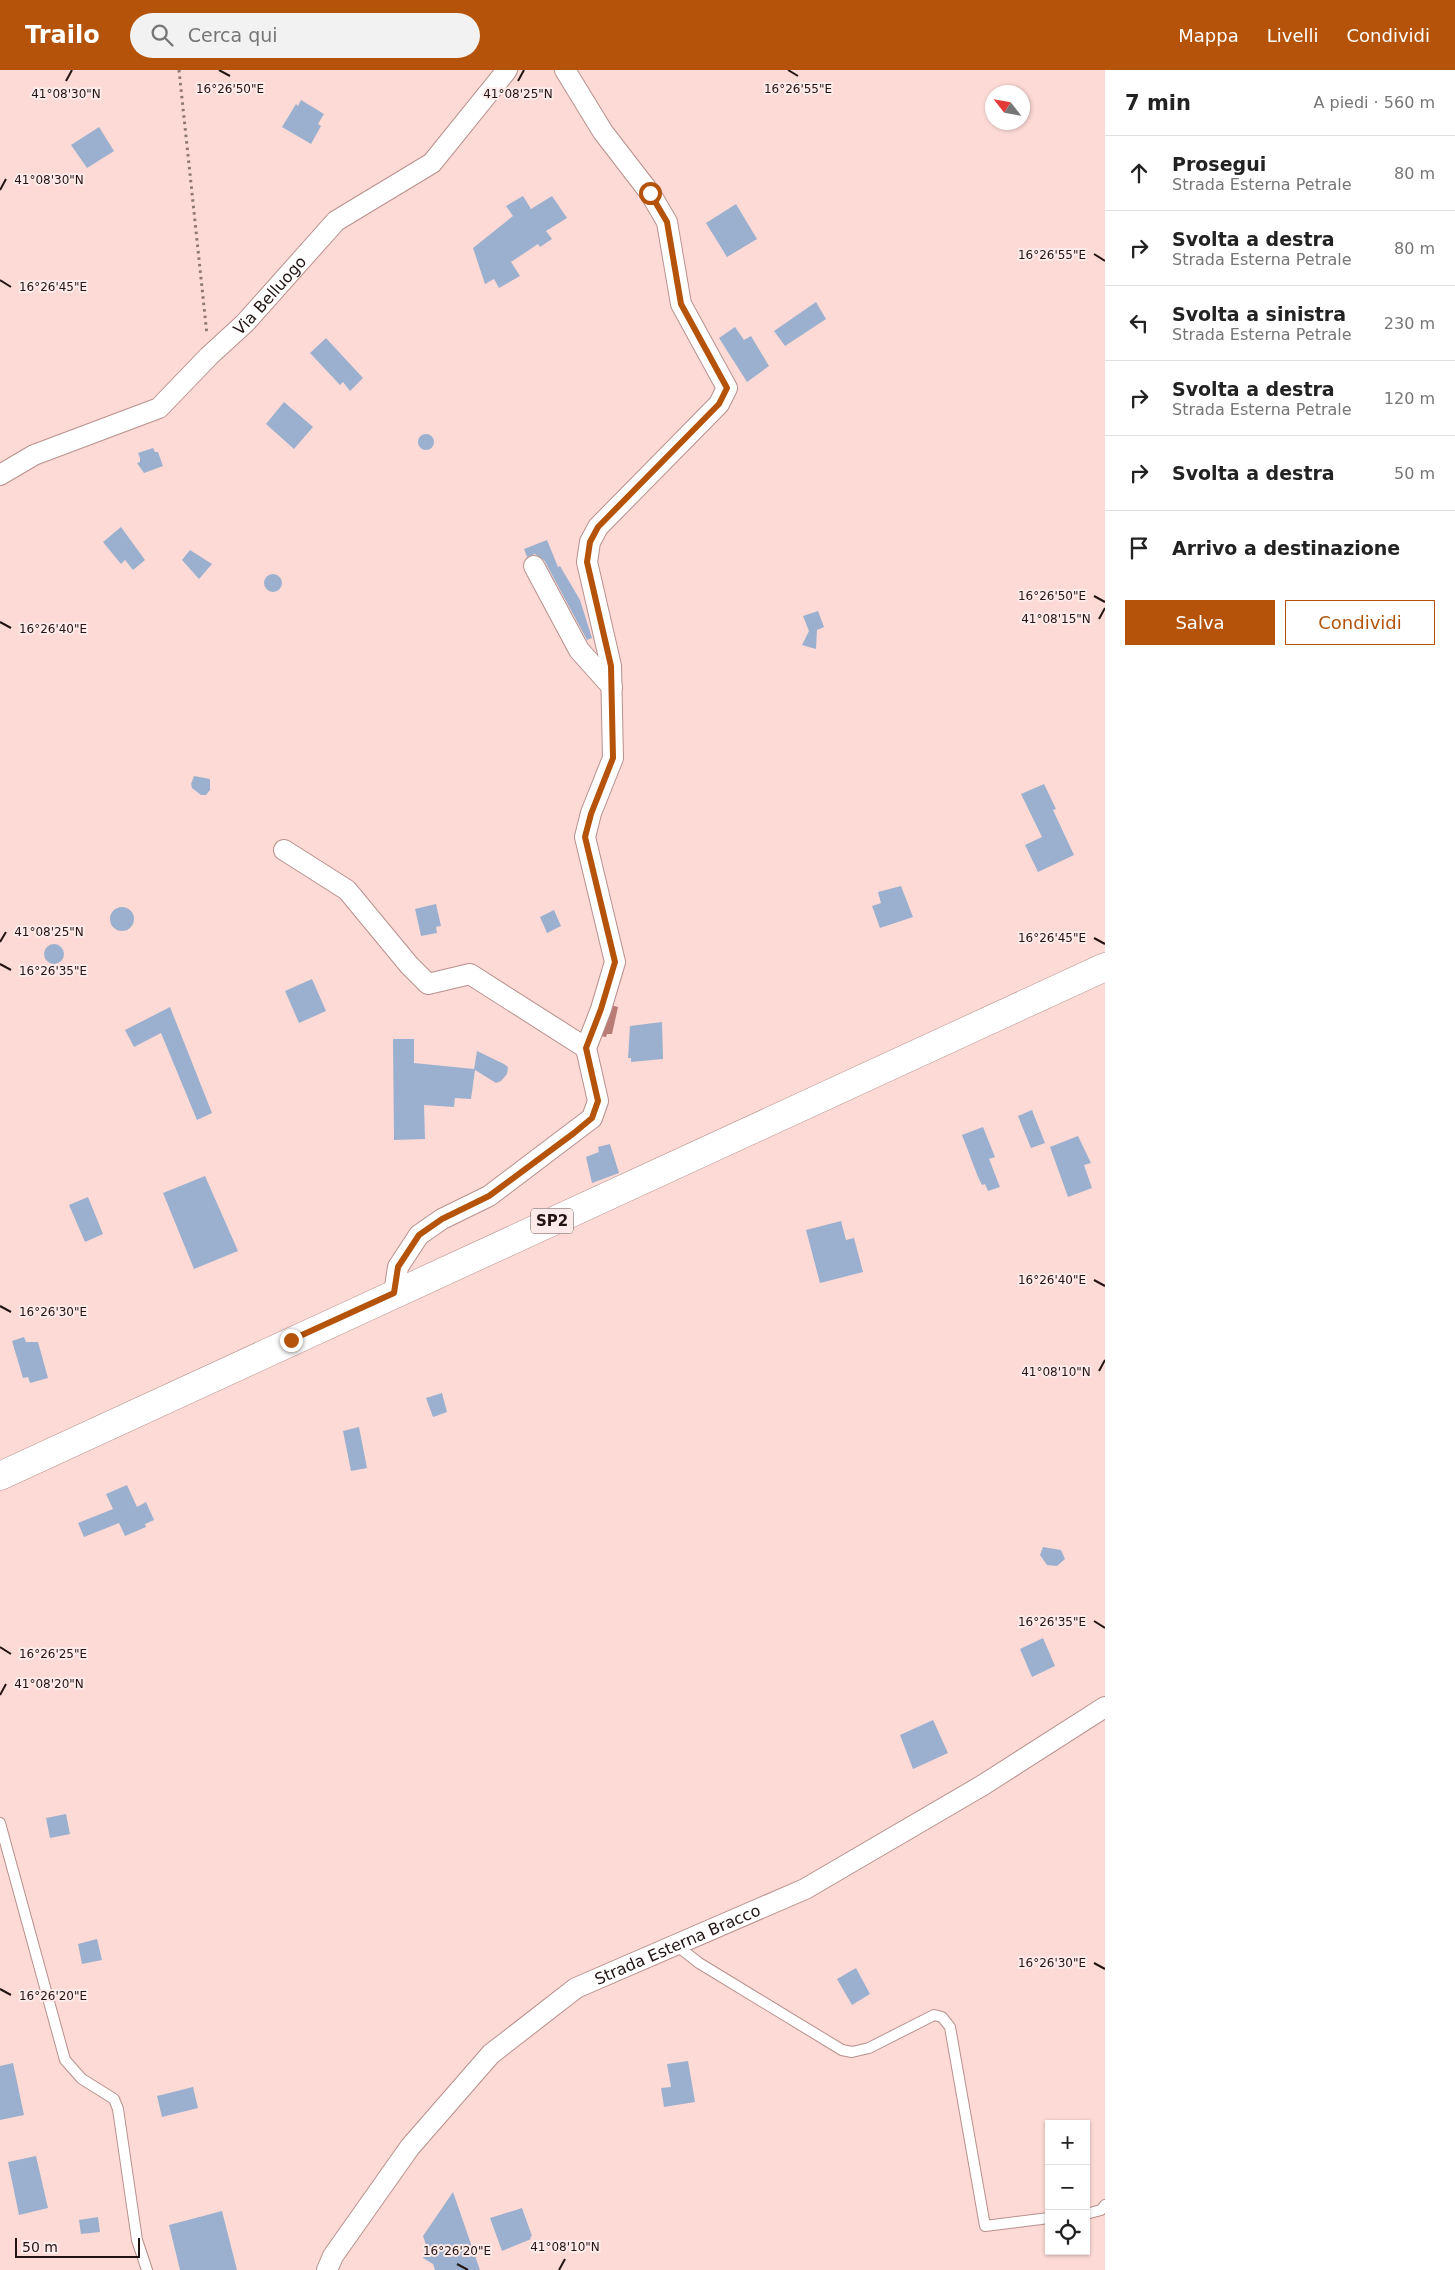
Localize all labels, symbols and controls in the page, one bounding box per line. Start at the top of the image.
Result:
search box [130,13,480,58]
text: Trailo [25,21,100,49]
icon: search [148,21,176,49]
text: Cerca qui [188,24,278,46]
text: Mappa [1178,25,1239,46]
text: Livelli [1267,25,1319,46]
text: Condividi [1347,25,1430,46]
text: 16°26'50"E [196,82,264,96]
text: 16°26'55"E [764,82,832,96]
north arrow [985,85,1030,130]
text: 41°08'30"N [31,87,101,101]
text: 41°08'25"N [483,87,553,101]
text: 7 min [1125,91,1191,115]
text: A piedi · 560 m [1313,93,1435,112]
text: Prosegui [1172,153,1266,175]
icon: ahead [1125,159,1153,187]
text: 80 m [1394,164,1435,183]
text: 41°08'30"N [14,173,84,187]
text: Strada Esterna Petrale [1172,175,1352,194]
route start [639,182,662,205]
text: Svolta a destra [1172,228,1335,250]
icon: right [1125,234,1153,262]
text: 80 m [1394,239,1435,258]
text: 16°26'55"E [1018,248,1086,262]
text: Strada Esterna Petrale [1172,250,1352,269]
street label: Via Belluogo [230,252,310,339]
text: 16°26'45"E [19,280,87,294]
text: Svolta a sinistra [1172,303,1346,325]
icon: left [1125,309,1153,337]
text: 230 m [1384,314,1435,333]
text: Strada Esterna Petrale [1172,325,1352,344]
text: Svolta a destra [1172,378,1335,400]
icon: right [1125,384,1153,412]
text: 120 m [1384,389,1435,408]
text: Strada Esterna Petrale [1172,400,1352,419]
icon: right [1125,459,1153,487]
text: Svolta a destra [1172,462,1335,484]
text: 50 m [1394,464,1435,483]
icon: arrive [1125,534,1153,562]
text: Arrivo a destinazione [1172,537,1400,559]
text: 16°26'50"E [1018,589,1086,603]
button: Salva [1125,600,1275,645]
button: Condividi [1285,600,1435,645]
text: 41°08'15"N [1021,612,1091,626]
text: 16°26'40"E [19,622,87,636]
text: 41°08'25"N [14,925,84,939]
text: 16°26'45"E [1018,931,1086,945]
text: 16°26'35"E [19,964,87,978]
road number: SP2 [531,1208,573,1234]
text: 16°26'40"E [1018,1273,1086,1287]
text: 16°26'30"E [19,1305,87,1319]
route end [280,1329,303,1352]
text: 41°08'10"N [1021,1365,1091,1379]
text: 16°26'35"E [1018,1615,1086,1629]
text: 16°26'25"E [19,1647,87,1661]
text: 41°08'20"N [14,1677,84,1691]
street label: Strada Esterna Bracco [592,1901,763,1989]
text: 16°26'30"E [1018,1956,1086,1970]
text: 16°26'20"E [19,1989,87,2003]
map controls [1045,2120,1090,2255]
button: + [1045,2120,1090,2165]
button: − [1045,2165,1090,2210]
button: locate [1045,2210,1090,2255]
scale bar [15,2235,140,2258]
text: 50 m [22,2239,58,2255]
text: 41°08'10"N [530,2240,600,2254]
text: 16°26'20"E [423,2244,491,2258]

